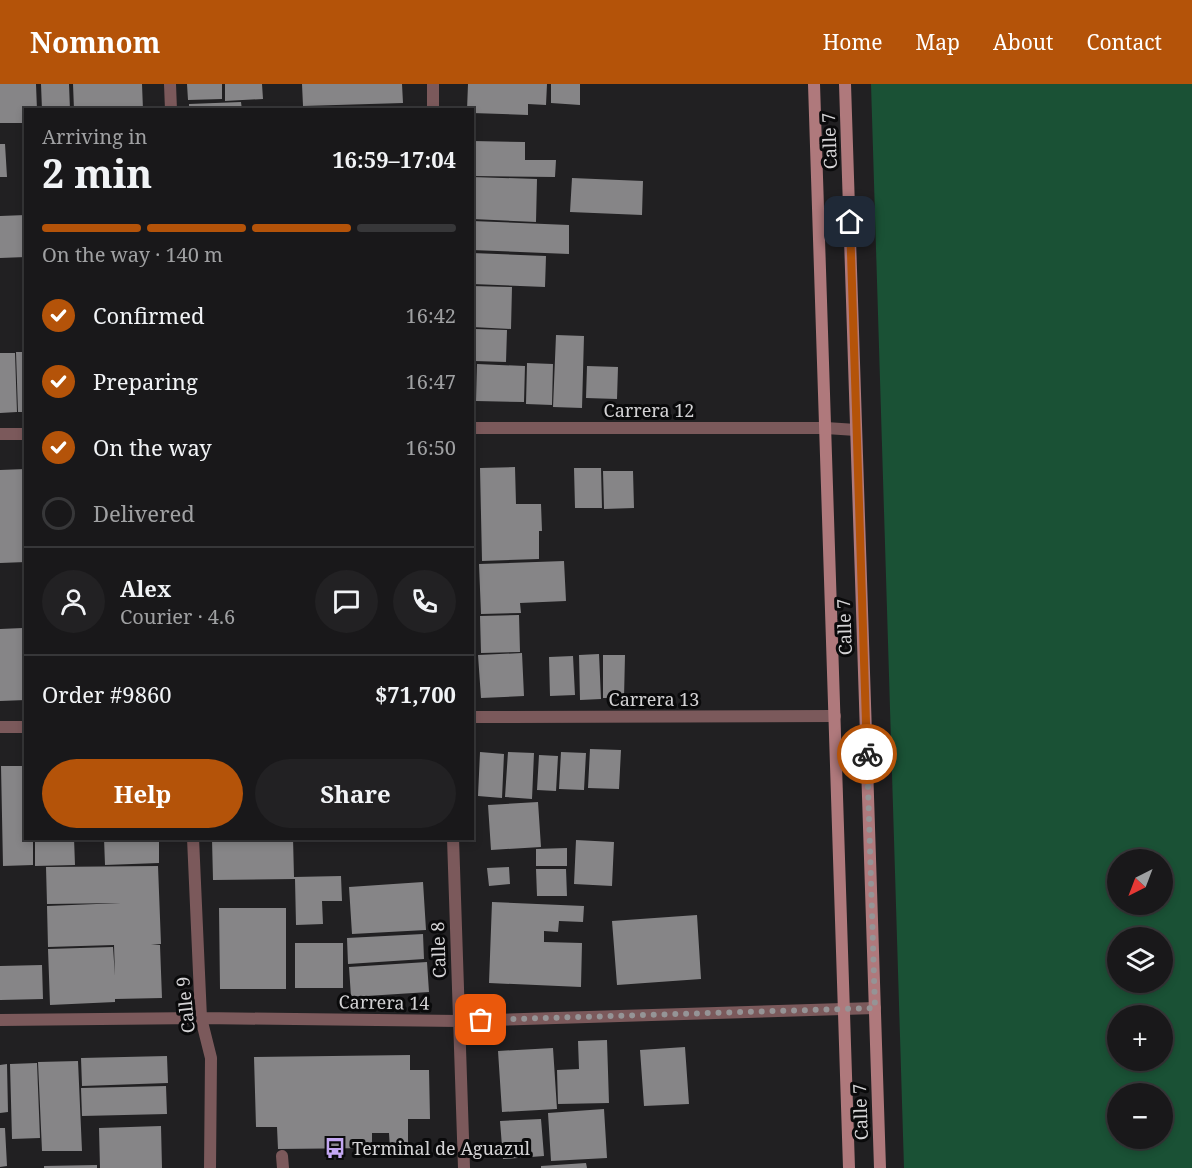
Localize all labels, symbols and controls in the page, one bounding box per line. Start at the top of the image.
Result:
text: Nomnom [30,23,160,61]
text: Home [823,28,883,56]
text: Map [916,28,960,56]
text: About [993,28,1054,56]
text: Contact [1087,28,1162,56]
street label: Calle 7 [816,112,842,170]
text: Arriving in [42,123,147,150]
text: 16:59–17:04 [332,144,456,174]
text: 2 min [42,146,152,199]
pin [824,196,875,247]
icon: home [833,205,866,238]
text: On the way · 140 m [42,241,223,268]
icon: check [42,299,75,332]
text: Confirmed [93,300,204,330]
text: 16:42 [406,302,456,329]
icon: check [42,365,75,398]
text: Preparing [93,366,198,396]
text: 16:47 [406,368,456,395]
street label: Carrera 12 [604,398,694,422]
icon: check [42,431,75,464]
text: On the way [93,432,212,462]
text: 16:50 [406,434,456,461]
text: Delivered [93,498,195,528]
button: person [42,570,105,633]
button: chat [315,570,378,633]
button: phone [393,570,456,633]
text: Alex [120,573,171,603]
street label: Calle 7 [831,598,857,656]
text: Courier · 4.6 [120,603,235,630]
text: Order #9860 [42,679,172,709]
text: $71,700 [375,679,456,709]
street label: Carrera 13 [609,687,699,711]
courier [837,724,897,784]
icon: bike [851,738,884,771]
button: Help [42,759,243,828]
button: Share [255,759,456,828]
north arrow [1107,849,1173,915]
map controls [1107,849,1173,1149]
street label: Calle 8 [425,921,451,979]
button: layers [1107,927,1173,993]
street label: Calle 9 [170,976,200,1034]
street label: Carrera 14 [338,989,430,1015]
pin [455,994,506,1045]
icon: bag [464,1003,497,1036]
button: + [1107,1005,1173,1071]
street label: Calle 7 [847,1083,873,1141]
button: − [1107,1083,1173,1149]
bus stop icon: Terminal de Aguazul [323,1136,347,1160]
place label: Terminal de Aguazul [352,1136,531,1160]

